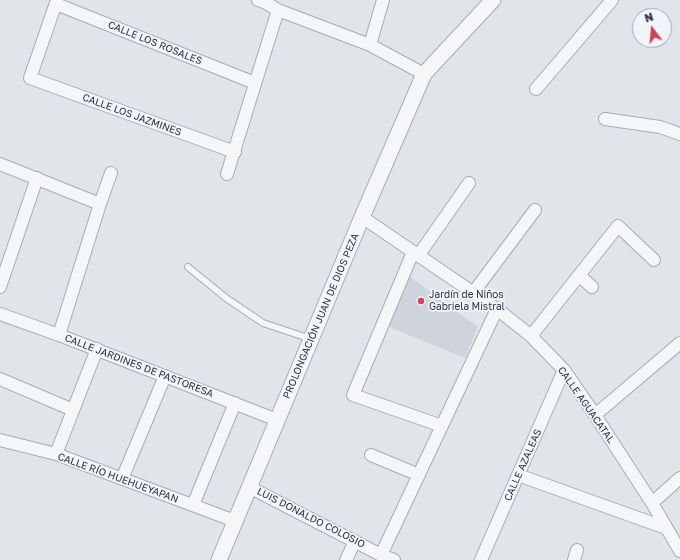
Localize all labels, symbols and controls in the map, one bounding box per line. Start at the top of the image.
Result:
north arrow [632,8,672,48]
text: N [643,10,655,24]
street label: CALLE LOS ROSALES [106,19,204,67]
street label: CALLE LOS JAZMINES [81,91,183,139]
street label: PROLONGACIÓN JUAN DE DIOS PEZA [281,231,361,401]
place label: Jardín de Niños Gabriela Mistral [429,289,505,312]
marker: Jardín de Niños Gabriela Mistral [416,296,426,306]
street label: CALLE JARDINES DE PASTORESA [63,332,215,400]
street label: CALLE AGUACATAL [555,364,617,446]
street label: CALLE AZALEAS [502,427,544,503]
street label: CALLE RÍO HUEHUEYAPAN [56,451,180,505]
street label: LUIS DONALDO COLOSIO [255,485,367,551]

